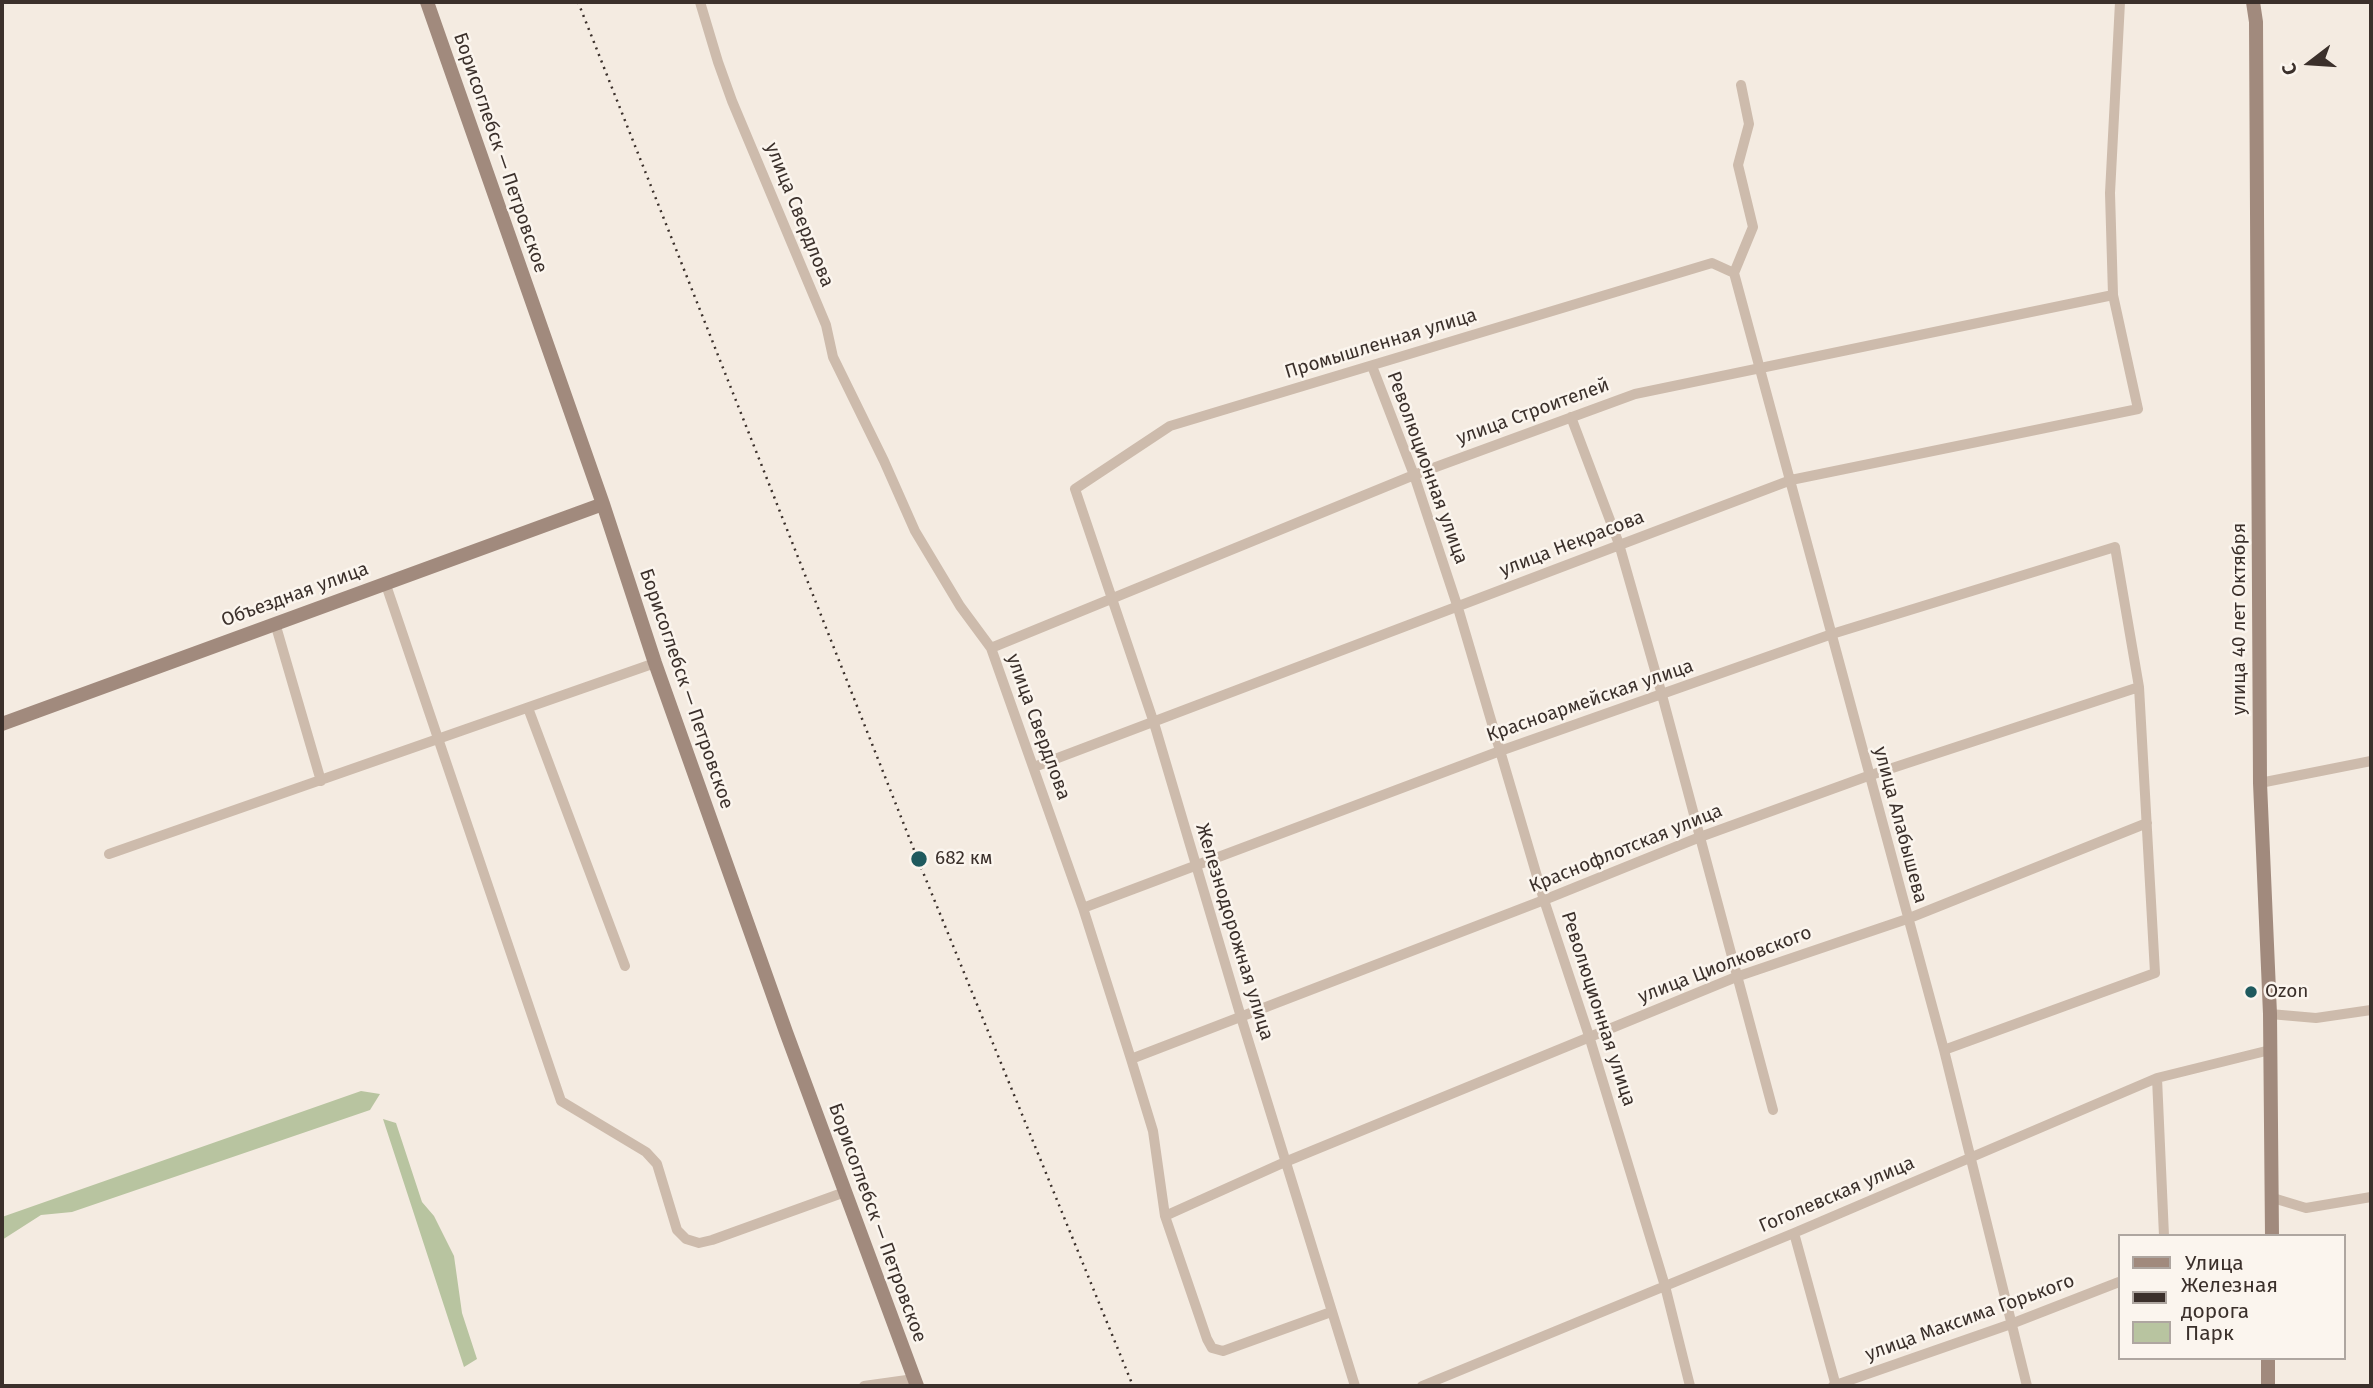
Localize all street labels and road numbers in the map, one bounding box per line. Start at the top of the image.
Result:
street label: Борисоглебск — Петровское [448,30,552,276]
street label: улица Свердлова [760,139,838,291]
street label: Промышленная улица [1282,304,1480,384]
street label: Революционная улица [1382,369,1472,567]
street label: улица Строителей [1453,374,1613,450]
street label: улица Некрасова [1496,506,1648,582]
street label: улица 40 лет Октября [2229,523,2251,715]
street label: Объездная улица [218,558,372,632]
street label: Борисоглебск — Петровское [634,566,738,812]
street label: улица Свердлова [1001,651,1075,803]
street label: Красноармейская улица [1483,655,1697,747]
street label: улица Алабышева [1868,744,1932,906]
street label: Краснофлотская улица [1526,800,1726,898]
street label: Железнодорожная улица [1190,821,1278,1043]
street label: Революционная улица [1556,909,1640,1109]
street label: улица Циолковского [1635,921,1815,1009]
street label: Борисоглебск — Петровское [823,1100,931,1346]
street label: Гоголевская улица [1756,1152,1918,1238]
street label: улица Максима Горького [1862,1270,2078,1366]

